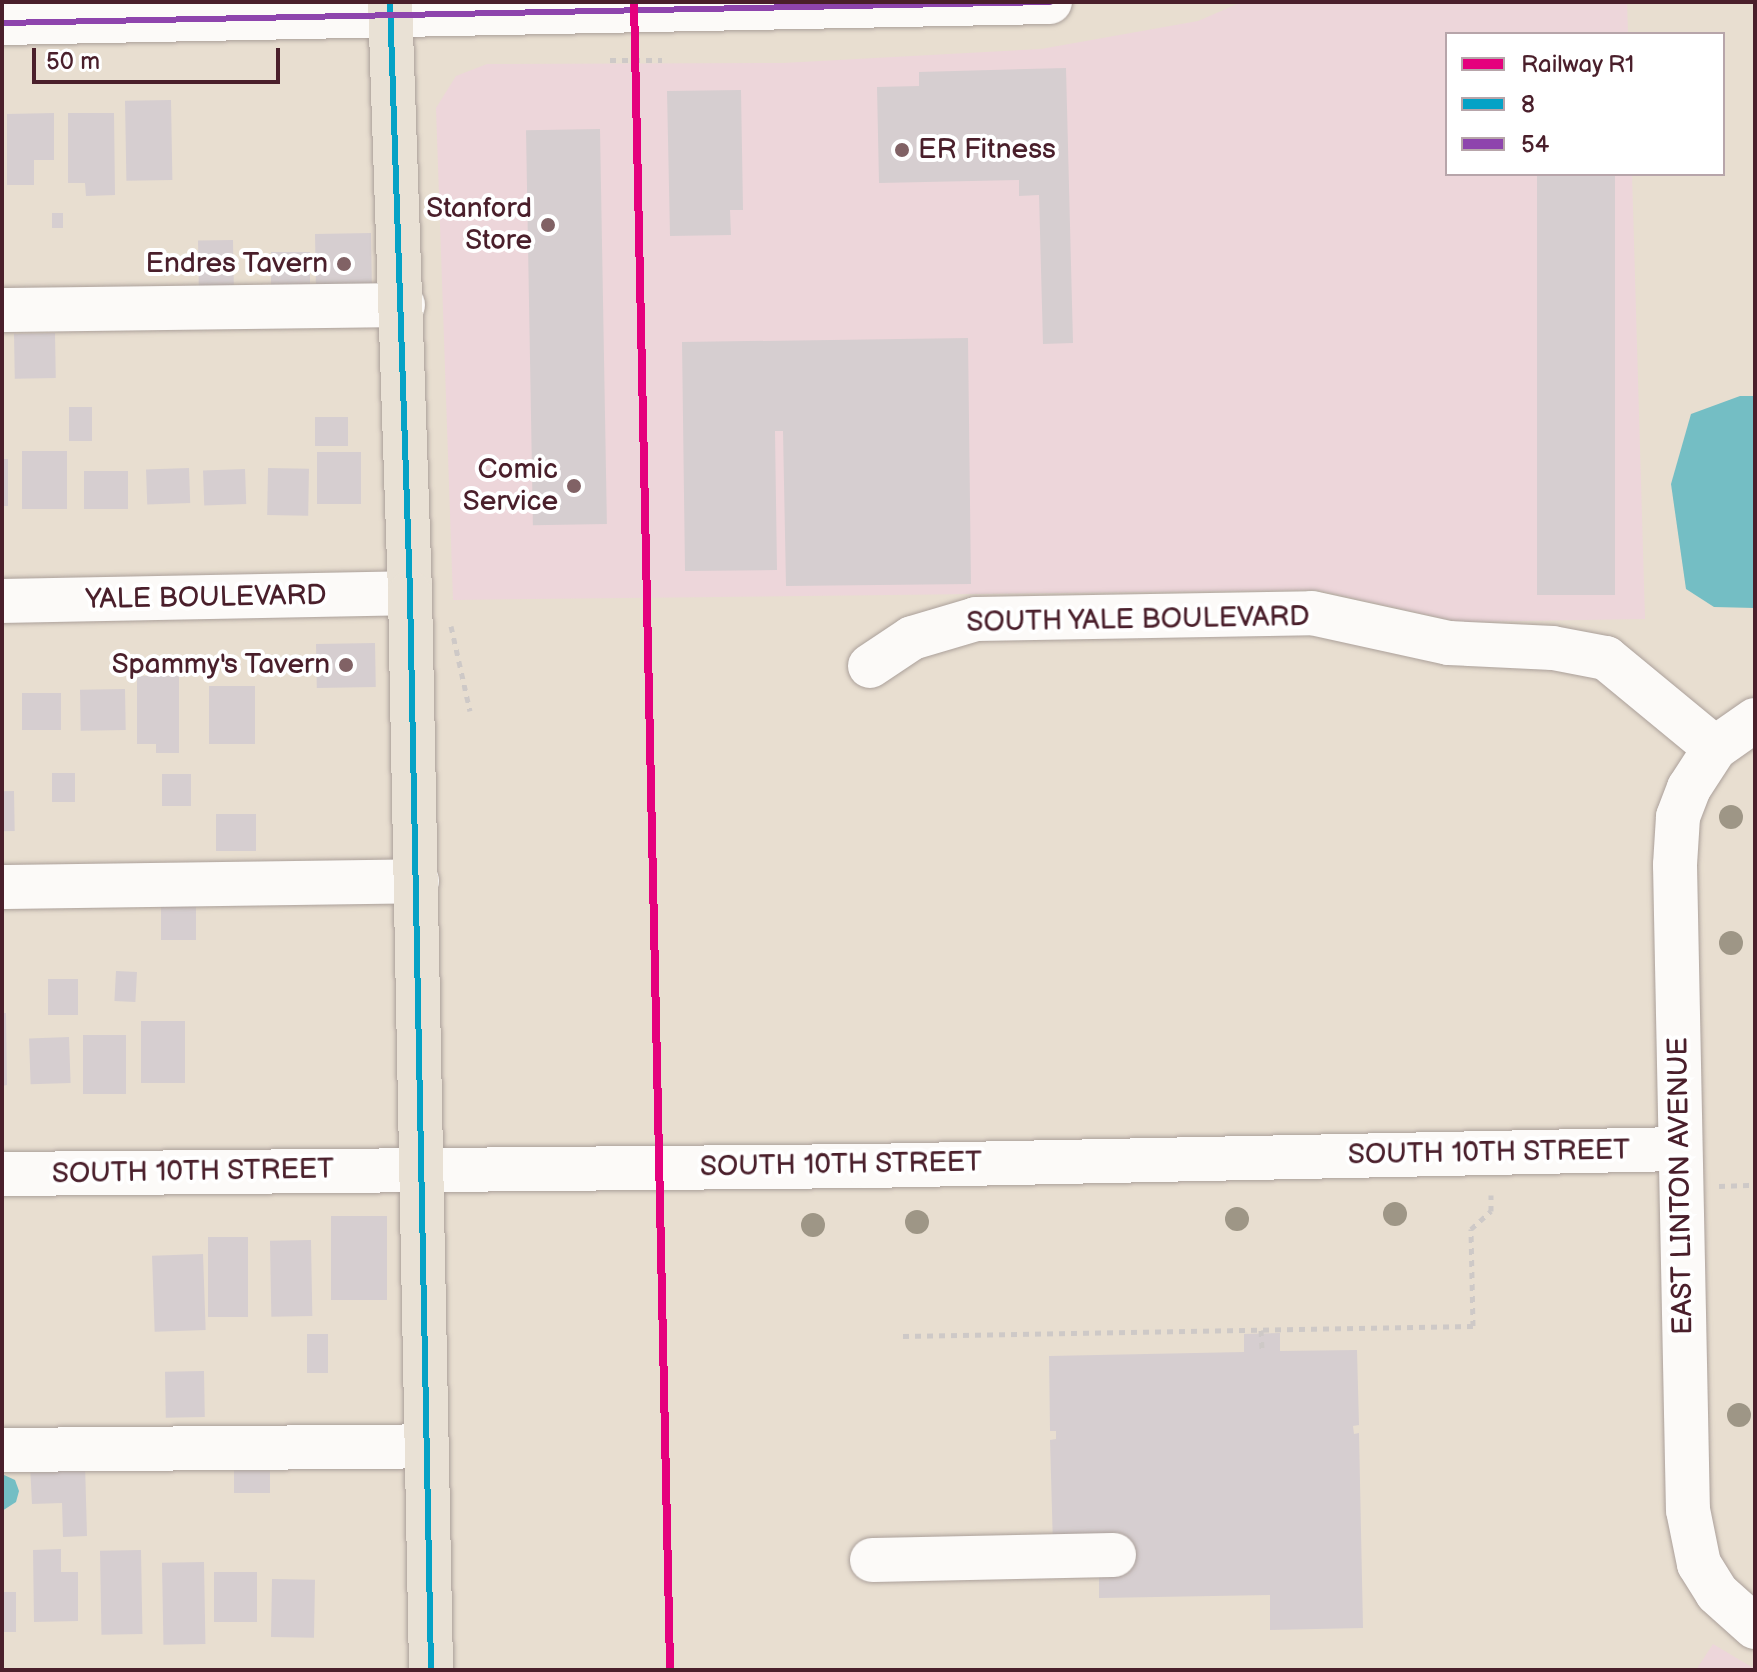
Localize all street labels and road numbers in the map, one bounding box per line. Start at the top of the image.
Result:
street label: YALE BOULEVARD [85,579,327,617]
street label: SOUTH YALE BOULEVARD [965,600,1311,640]
street label: EAST LINTON AVENUE [1662,1037,1700,1335]
street label: SOUTH 10TH STREET [1347,1134,1631,1172]
street label: SOUTH 10TH STREET [699,1146,983,1184]
street label: SOUTH 10TH STREET [51,1153,335,1191]

